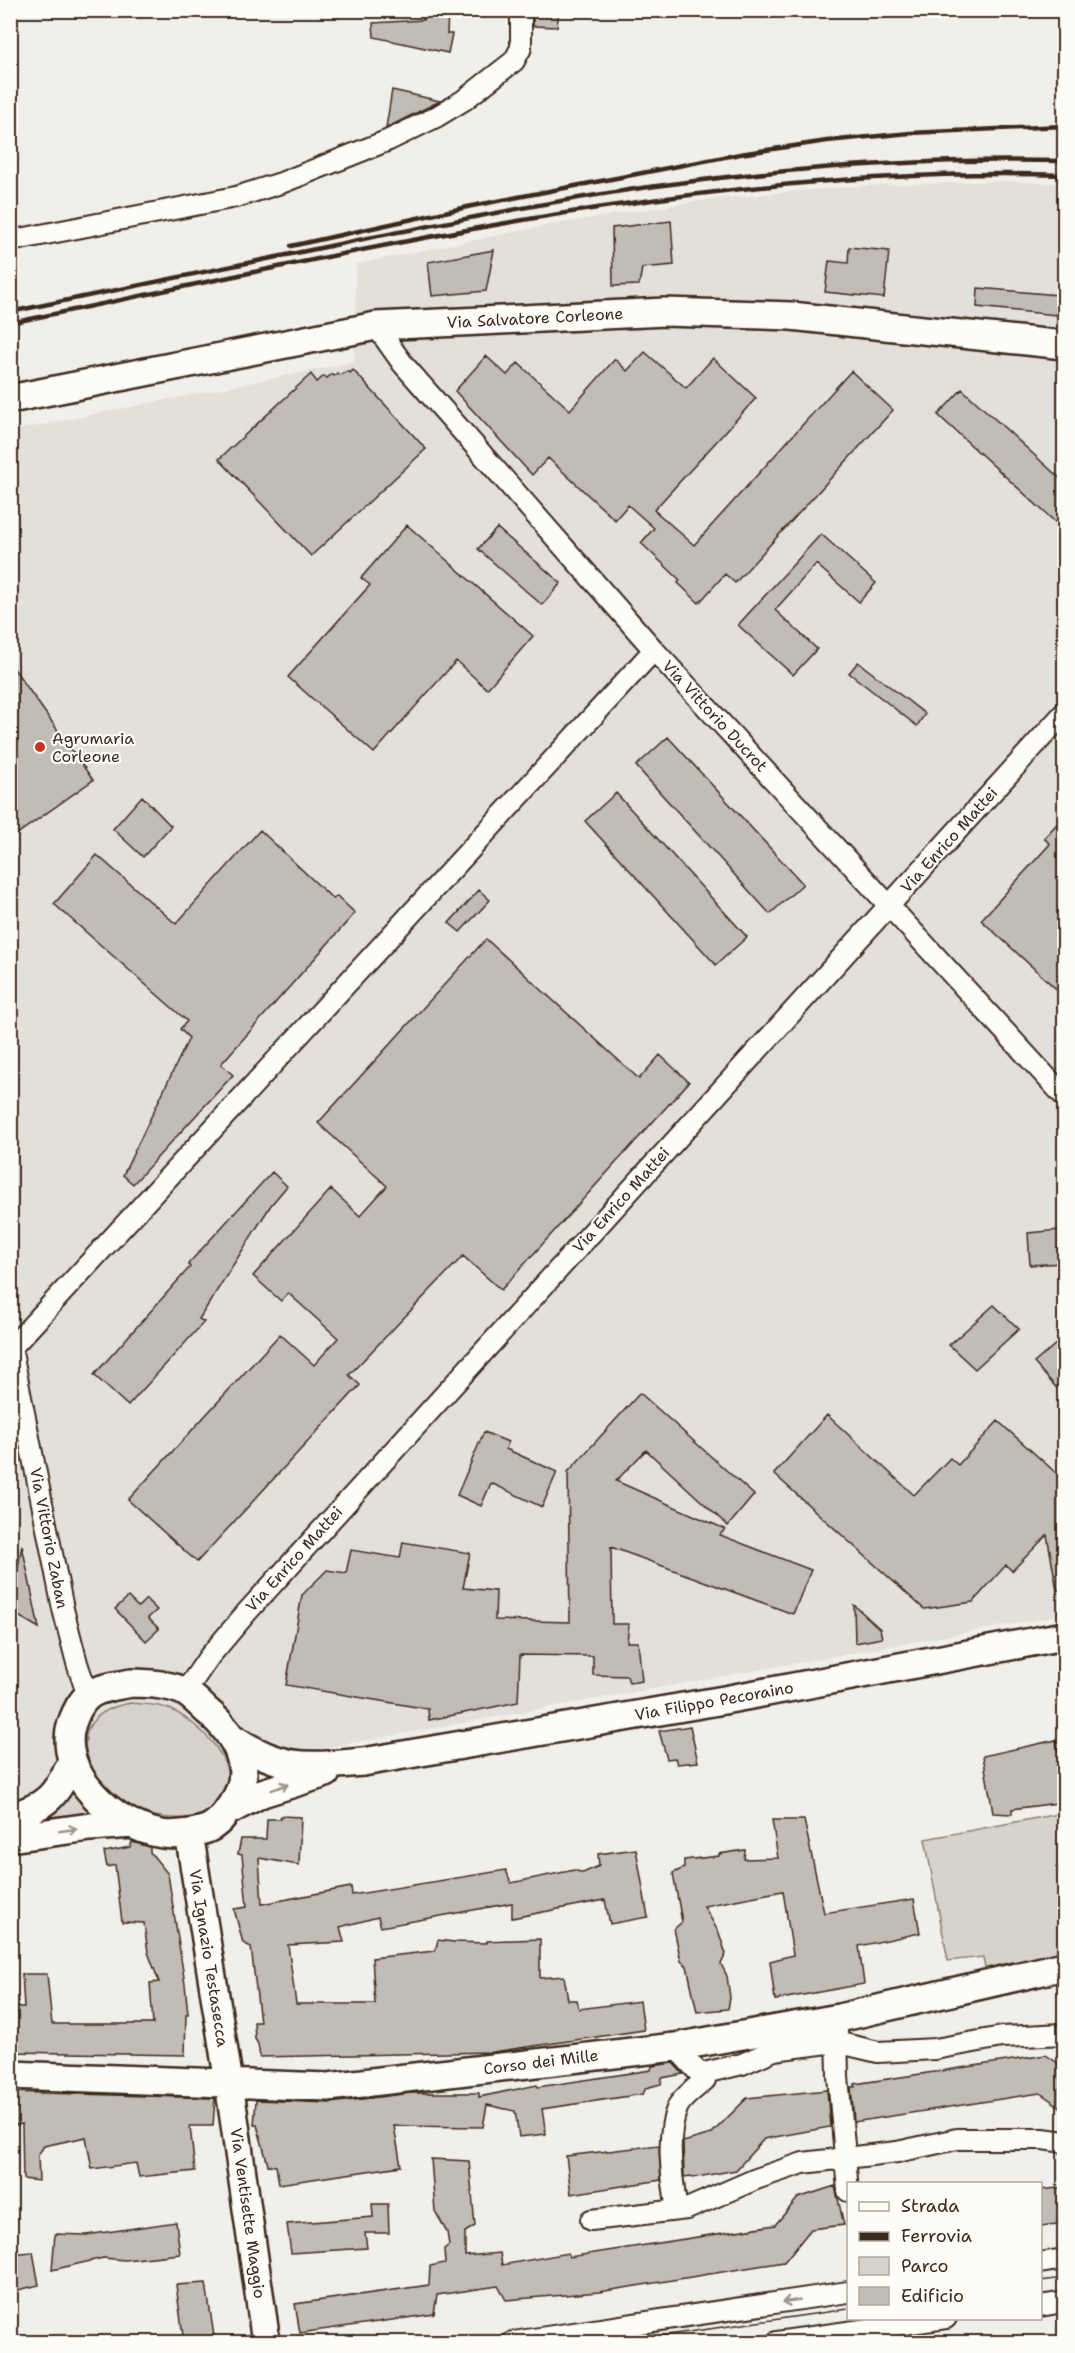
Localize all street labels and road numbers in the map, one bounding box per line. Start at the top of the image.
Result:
street label: Via Salvatore Corleone [446,303,624,333]
street label: Via Vittorio Ducrot [658,656,772,776]
street label: Via Enrico Mattei [896,783,1002,897]
street label: Via Enrico Mattei [568,1143,674,1257]
street label: Via Vittorio Zaban [25,1466,73,1610]
street label: Via Enrico Mattei [241,1502,347,1616]
street label: Via Filippo Pecoraino [633,1677,795,1725]
street label: Via Ignazio Testasecca [185,1868,233,2048]
street label: Corso dei Mille [482,2045,600,2079]
street label: Via Ventisette Maggio [226,2126,270,2300]

